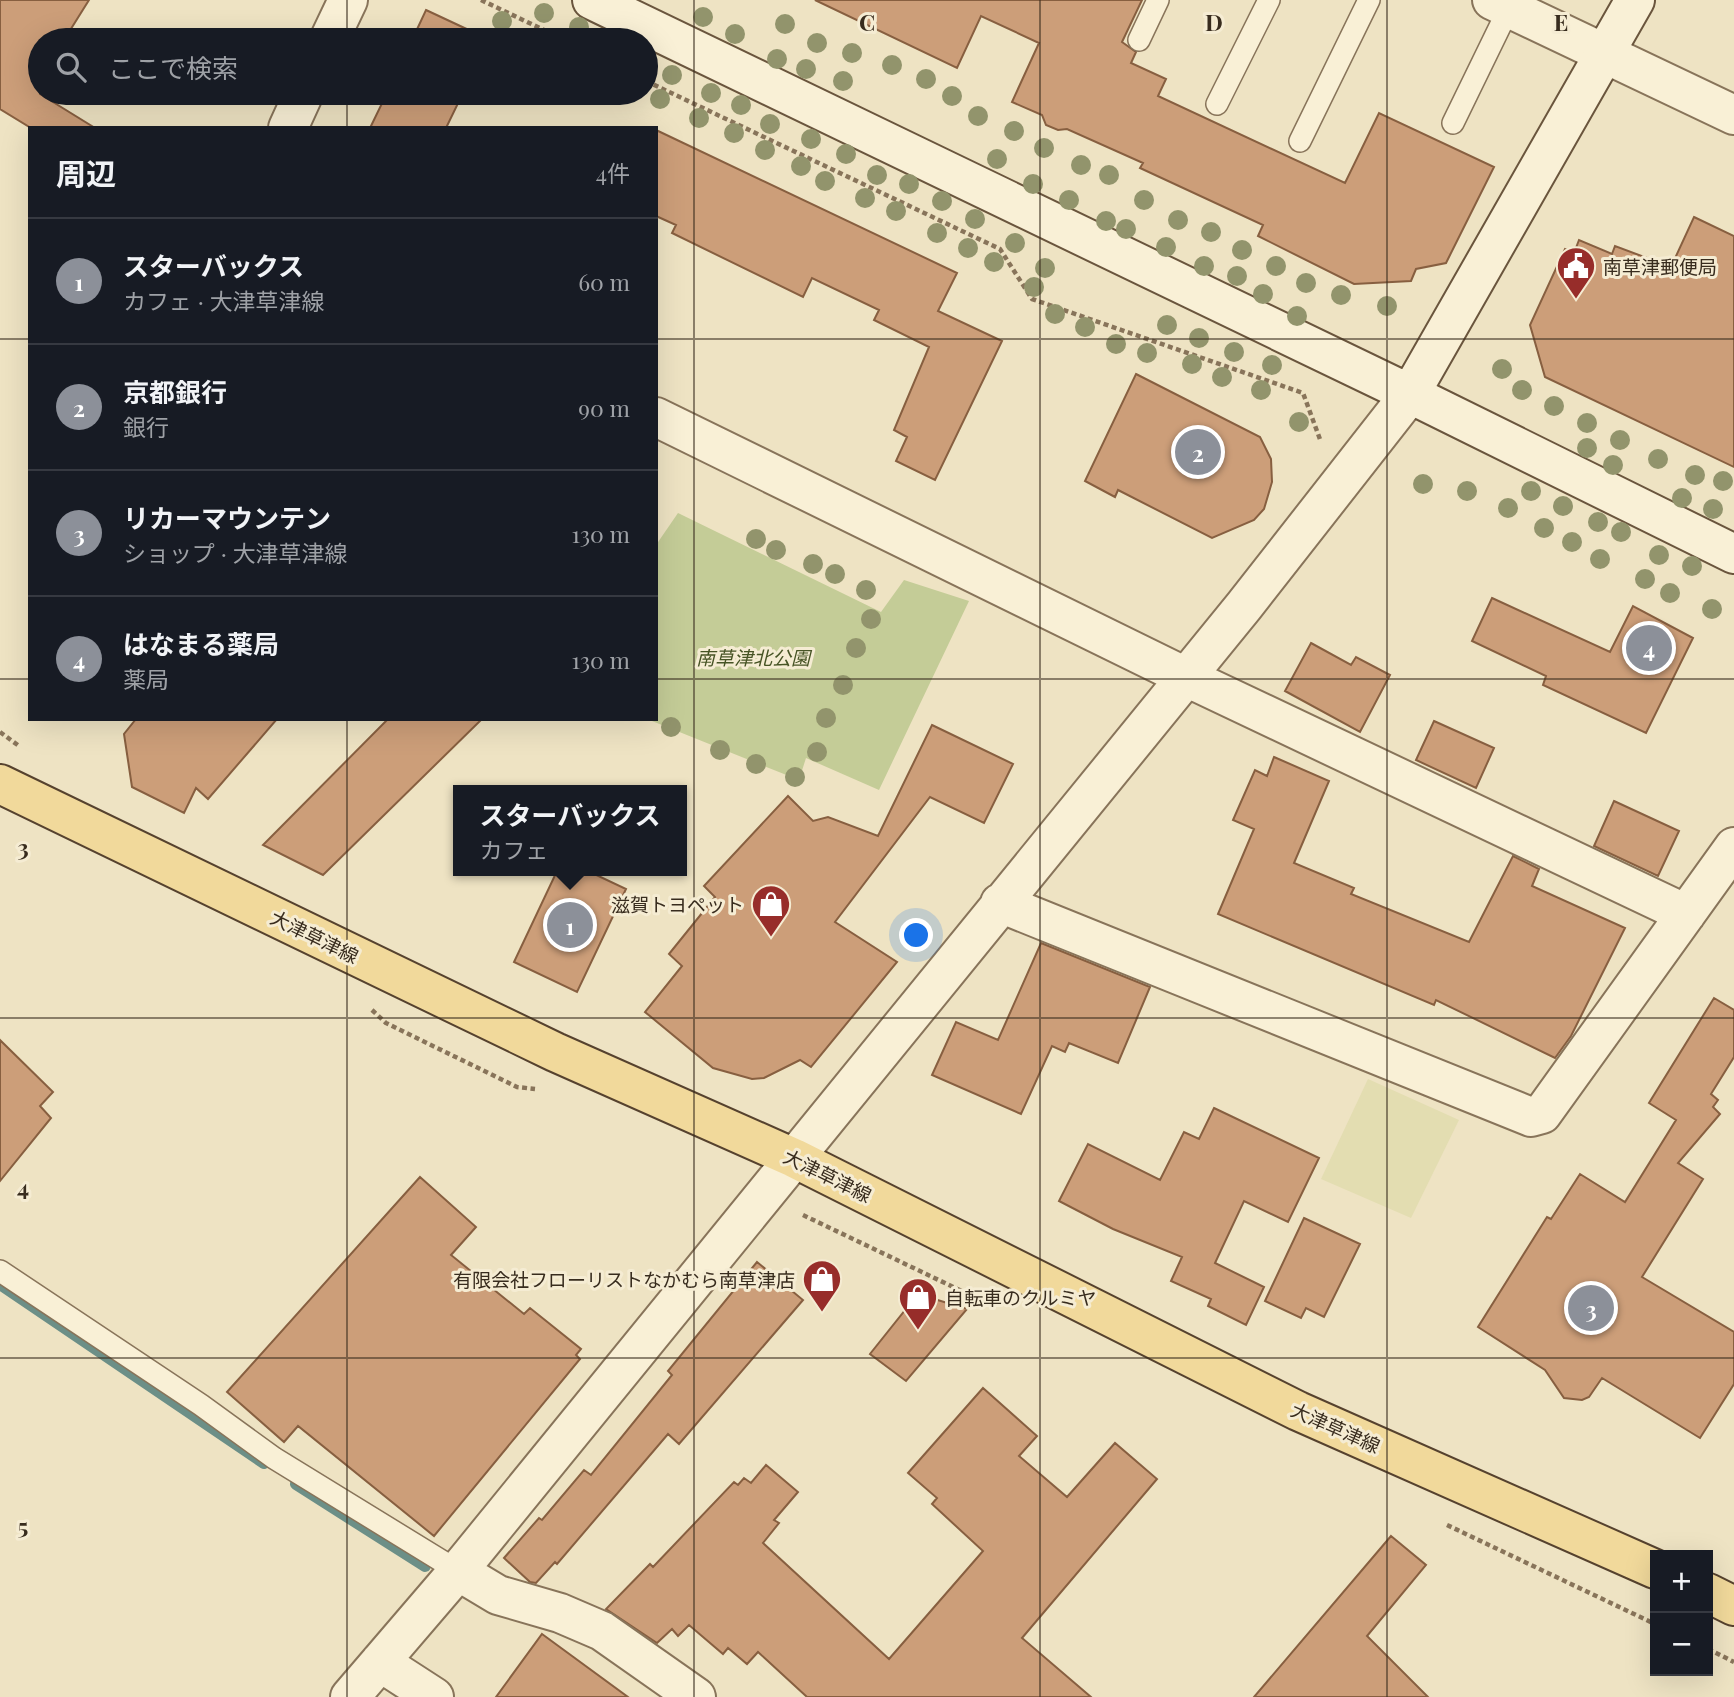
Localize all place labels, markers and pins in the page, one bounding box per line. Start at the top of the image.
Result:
public building icon: 南草津郵便局 [1555,245,1597,300]
place label: 南草津郵便局 [1603,253,1717,279]
pin: 2 [1175,426,1221,478]
pin: 4 [1626,622,1672,674]
shop icon: 滋賀トヨペット [750,883,792,938]
place label: 滋賀トヨペット [611,891,744,917]
pin: 1 [547,899,593,951]
shop icon: 有限会社フローリストなかむら南草津店 [801,1258,843,1313]
place label: 有限会社フローリストなかむら南草津店 [453,1266,795,1292]
shop icon: 自転車のクルミヤ [897,1276,939,1331]
pin: 3 [1568,1282,1614,1334]
place label: 自転車のクルミヤ [945,1284,1096,1310]

